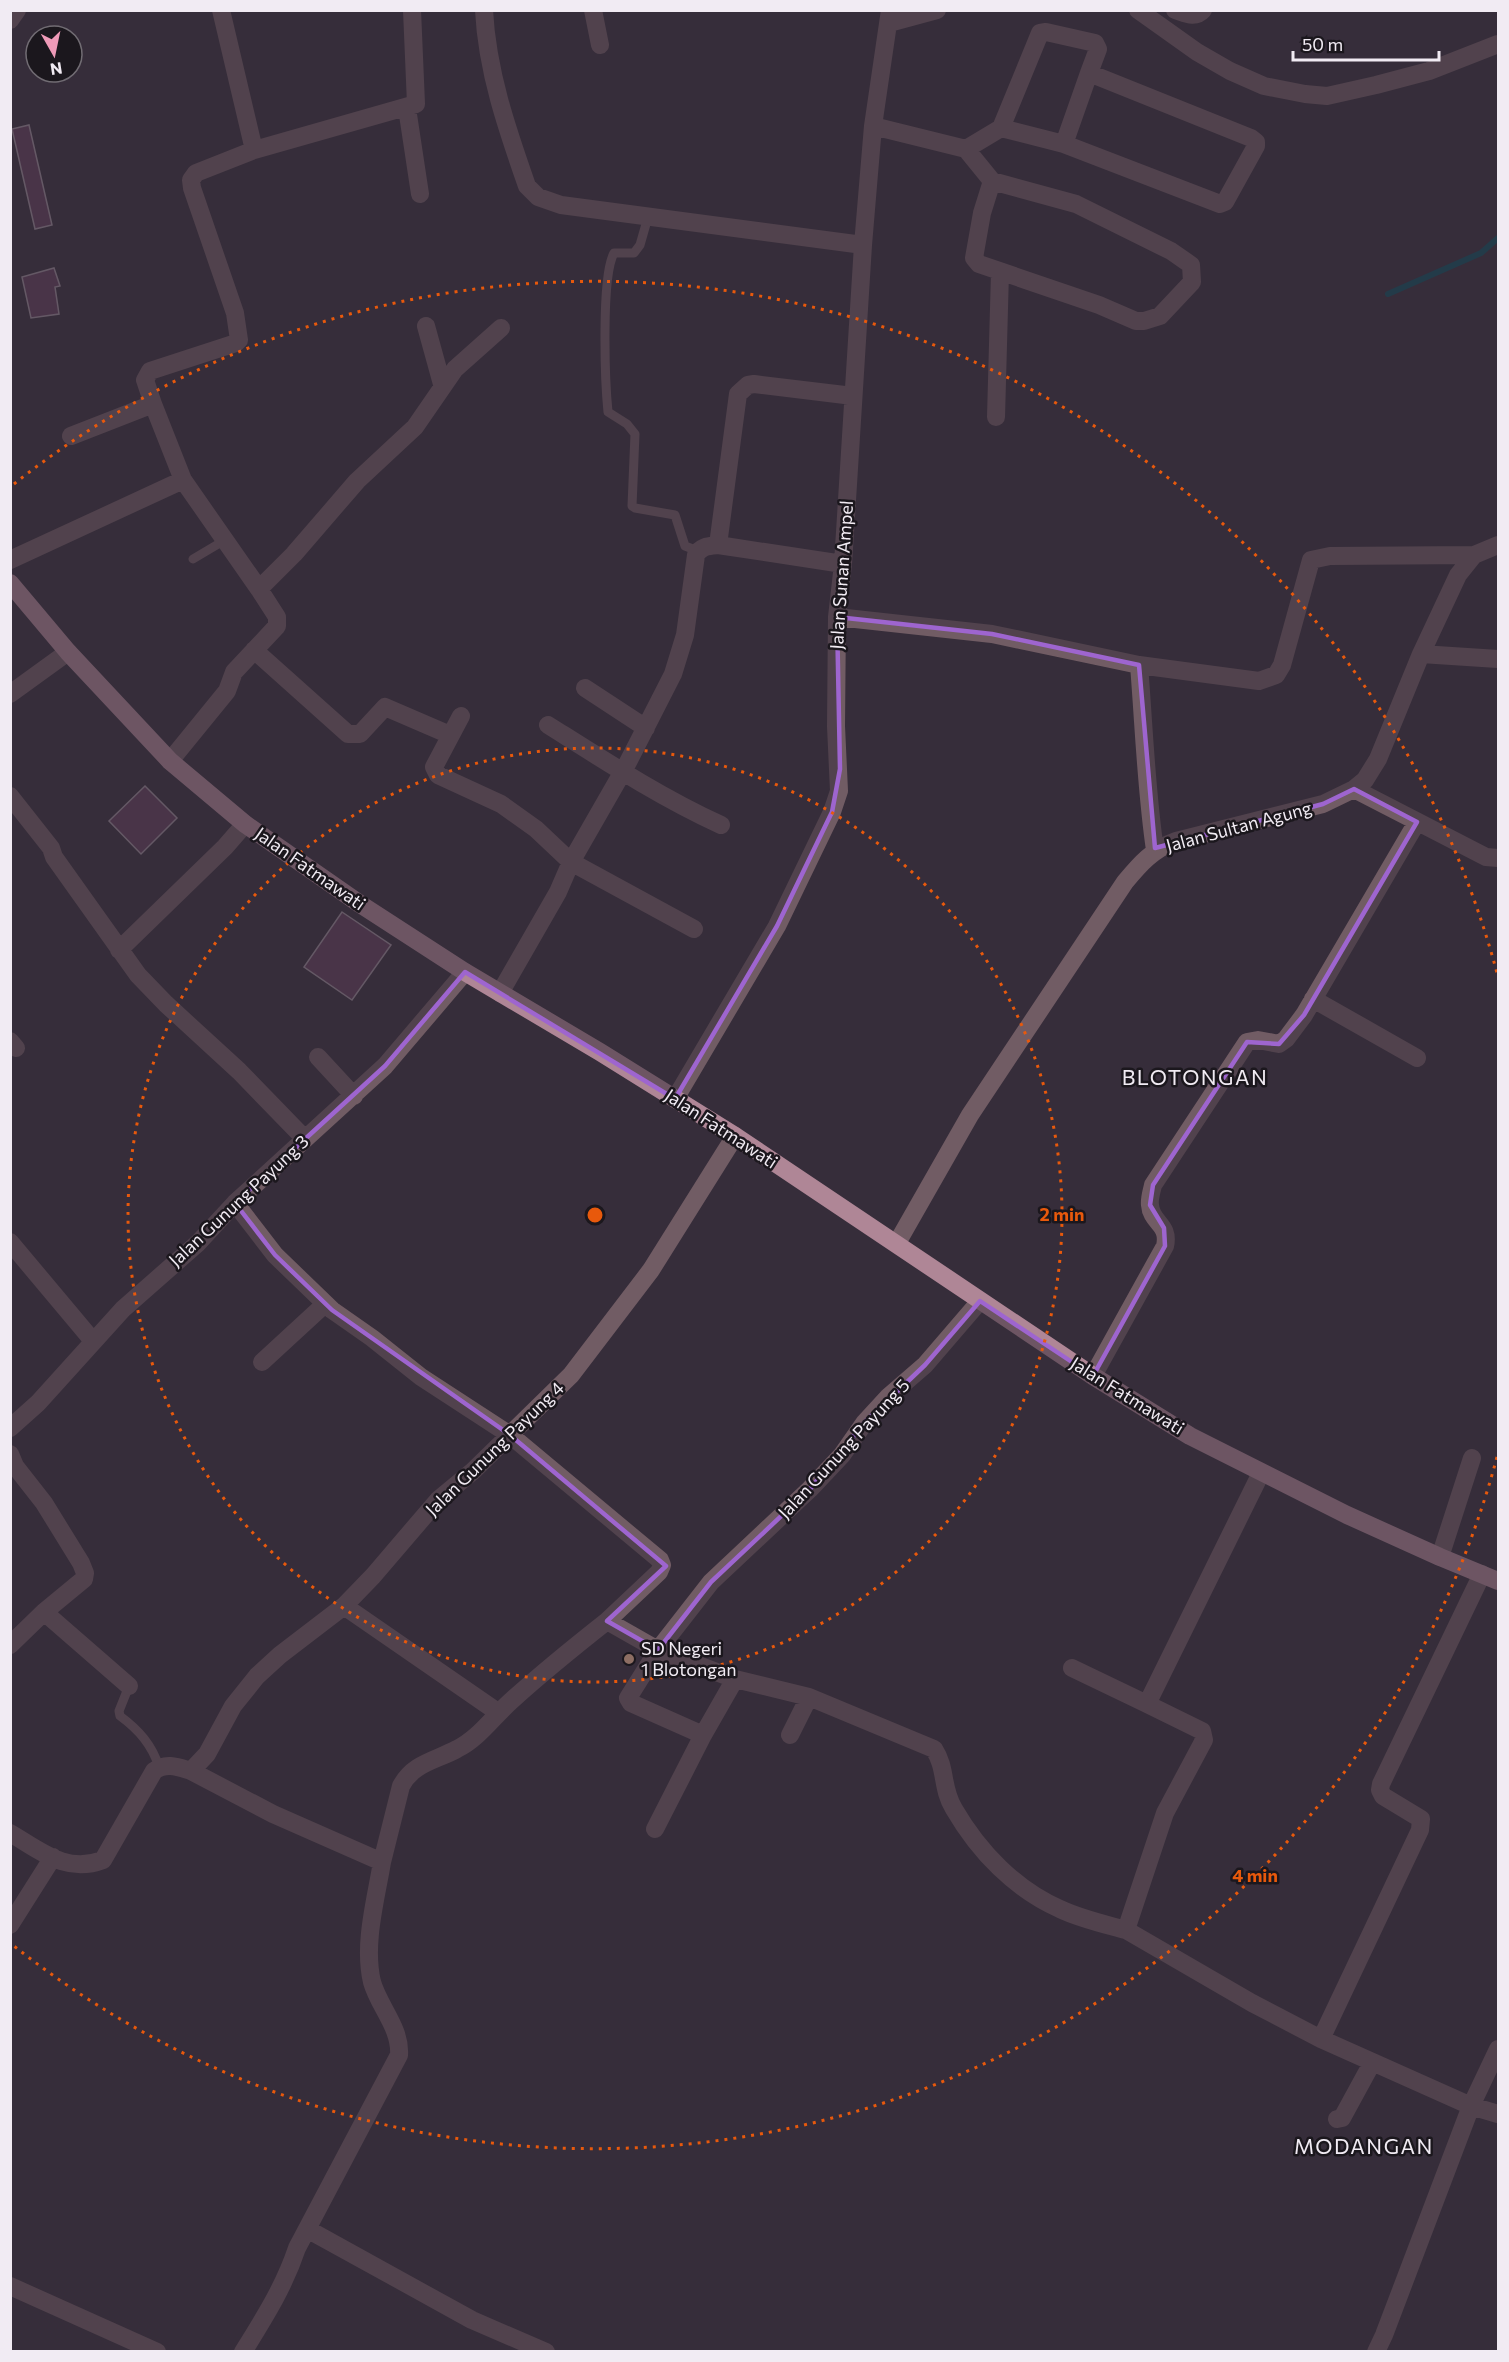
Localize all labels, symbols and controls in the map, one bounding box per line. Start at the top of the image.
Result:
north arrow [24,24,84,84]
scale bar [1293,24,1438,62]
text: 50 m [1302,33,1343,55]
text: N [49,59,64,80]
street label: Jalan Sunan Ampel [825,500,857,650]
street label: Jalan Sultan Agung [1163,796,1314,856]
street label: Jalan Fatmawati [251,822,370,914]
district label: BLOTONGAN [1122,1064,1268,1089]
street label: Jalan Fatmawati [661,1084,782,1173]
street label: Jalan Gunung Payung 3 [164,1130,313,1271]
text: 2 min [1040,1203,1084,1225]
centre of rings [585,1205,605,1225]
street label: Jalan Fatmawati [1067,1351,1188,1439]
street label: Jalan Gunung Payung 5 [773,1374,914,1523]
street label: Jalan Gunung Payung 4 [421,1376,568,1520]
place label: SD Negeri 1 Blotongan [641,1637,737,1680]
marker: SD Negeri 1 Blotongan [622,1652,636,1666]
text: 4 min [1232,1864,1278,1886]
district label: MODANGAN [1294,2133,1434,2158]

